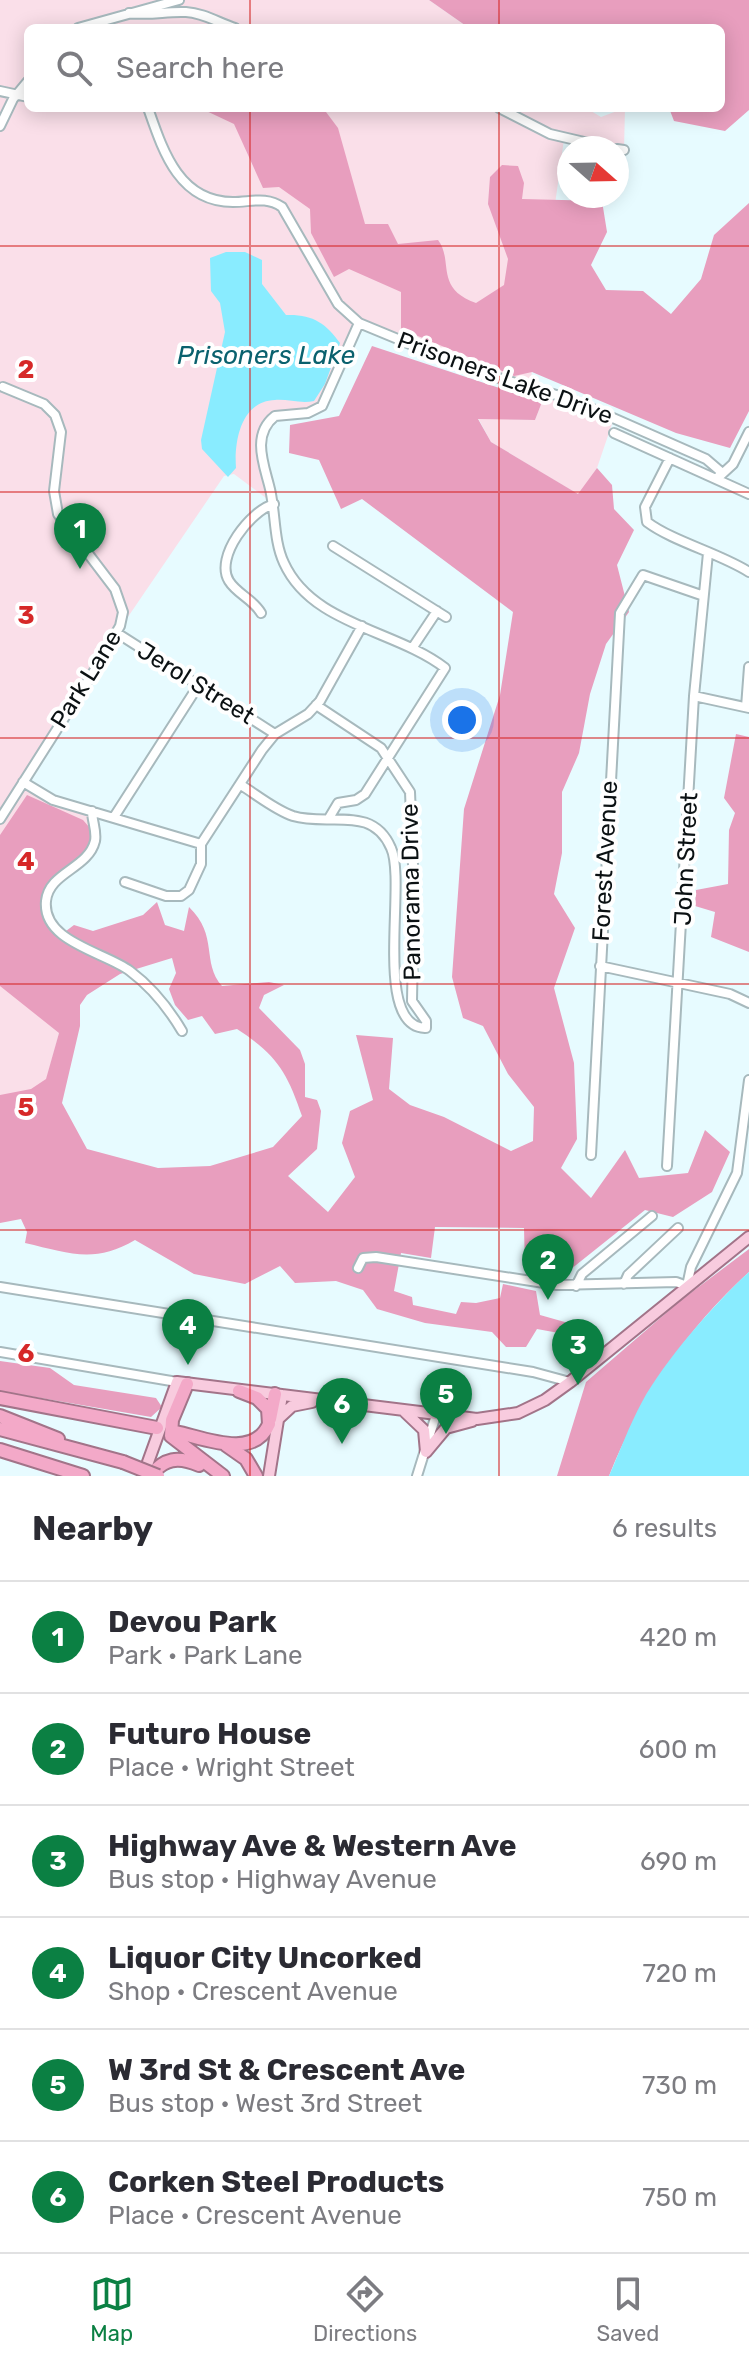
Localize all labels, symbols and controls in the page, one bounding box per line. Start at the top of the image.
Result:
search box [24,24,725,112]
icon: search [52,46,96,90]
text: Search here [116,50,284,86]
north arrow [557,136,629,208]
street label: Prisoners Lake Drive [393,326,617,430]
water label: Prisoners Lake [177,340,355,371]
text: 2 [18,354,34,385]
pin: 1 [54,503,106,569]
text: 3 [17,600,35,631]
street label: Park Lane [45,625,127,733]
street label: Jerol Street [132,636,260,730]
your location [442,700,482,740]
street label: Forest Avenue [587,780,623,942]
street label: John Street [669,792,703,926]
street label: Panorama Drive [395,803,427,981]
text: 4 [17,846,35,877]
text: 5 [18,1092,34,1123]
pin: 2 [522,1234,574,1300]
pin: 4 [162,1299,214,1365]
pin: 3 [552,1319,604,1385]
text: 6 [18,1338,35,1369]
pin: 5 [420,1368,472,1434]
pin: 6 [316,1378,368,1444]
text: Nearby [32,1508,153,1549]
text: 6 results [612,1513,717,1544]
text: Devou Park [108,1604,277,1640]
text: 1 [52,1622,64,1653]
text: 420 m [640,1622,717,1653]
text: Park · Park Lane [108,1640,303,1671]
text: Futuro House [108,1716,311,1752]
text: 2 [50,1734,66,1765]
text: 600 m [639,1734,717,1765]
text: Place · Wright Street [108,1752,355,1783]
text: Highway Ave & Western Ave [108,1828,517,1864]
text: 3 [49,1846,67,1877]
text: 690 m [640,1846,717,1877]
text: Bus stop · Highway Avenue [108,1864,437,1895]
text: Liquor City Uncorked [108,1940,422,1976]
text: 4 [49,1958,67,1989]
text: 720 m [642,1958,717,1989]
text: Shop · Crescent Avenue [108,1976,398,2007]
text: W 3rd St & Crescent Ave [108,2052,465,2088]
text: 5 [50,2070,66,2101]
text: 730 m [642,2070,717,2101]
text: Bus stop · West 3rd Street [108,2088,422,2119]
text: Corken Steel Products [108,2164,444,2200]
text: 6 [50,2182,66,2213]
text: 750 m [642,2182,717,2213]
text: Place · Crescent Avenue [108,2200,402,2231]
tab: Map [90,2272,134,2347]
tab: Directions [313,2272,417,2347]
tab: Saved [597,2272,659,2347]

